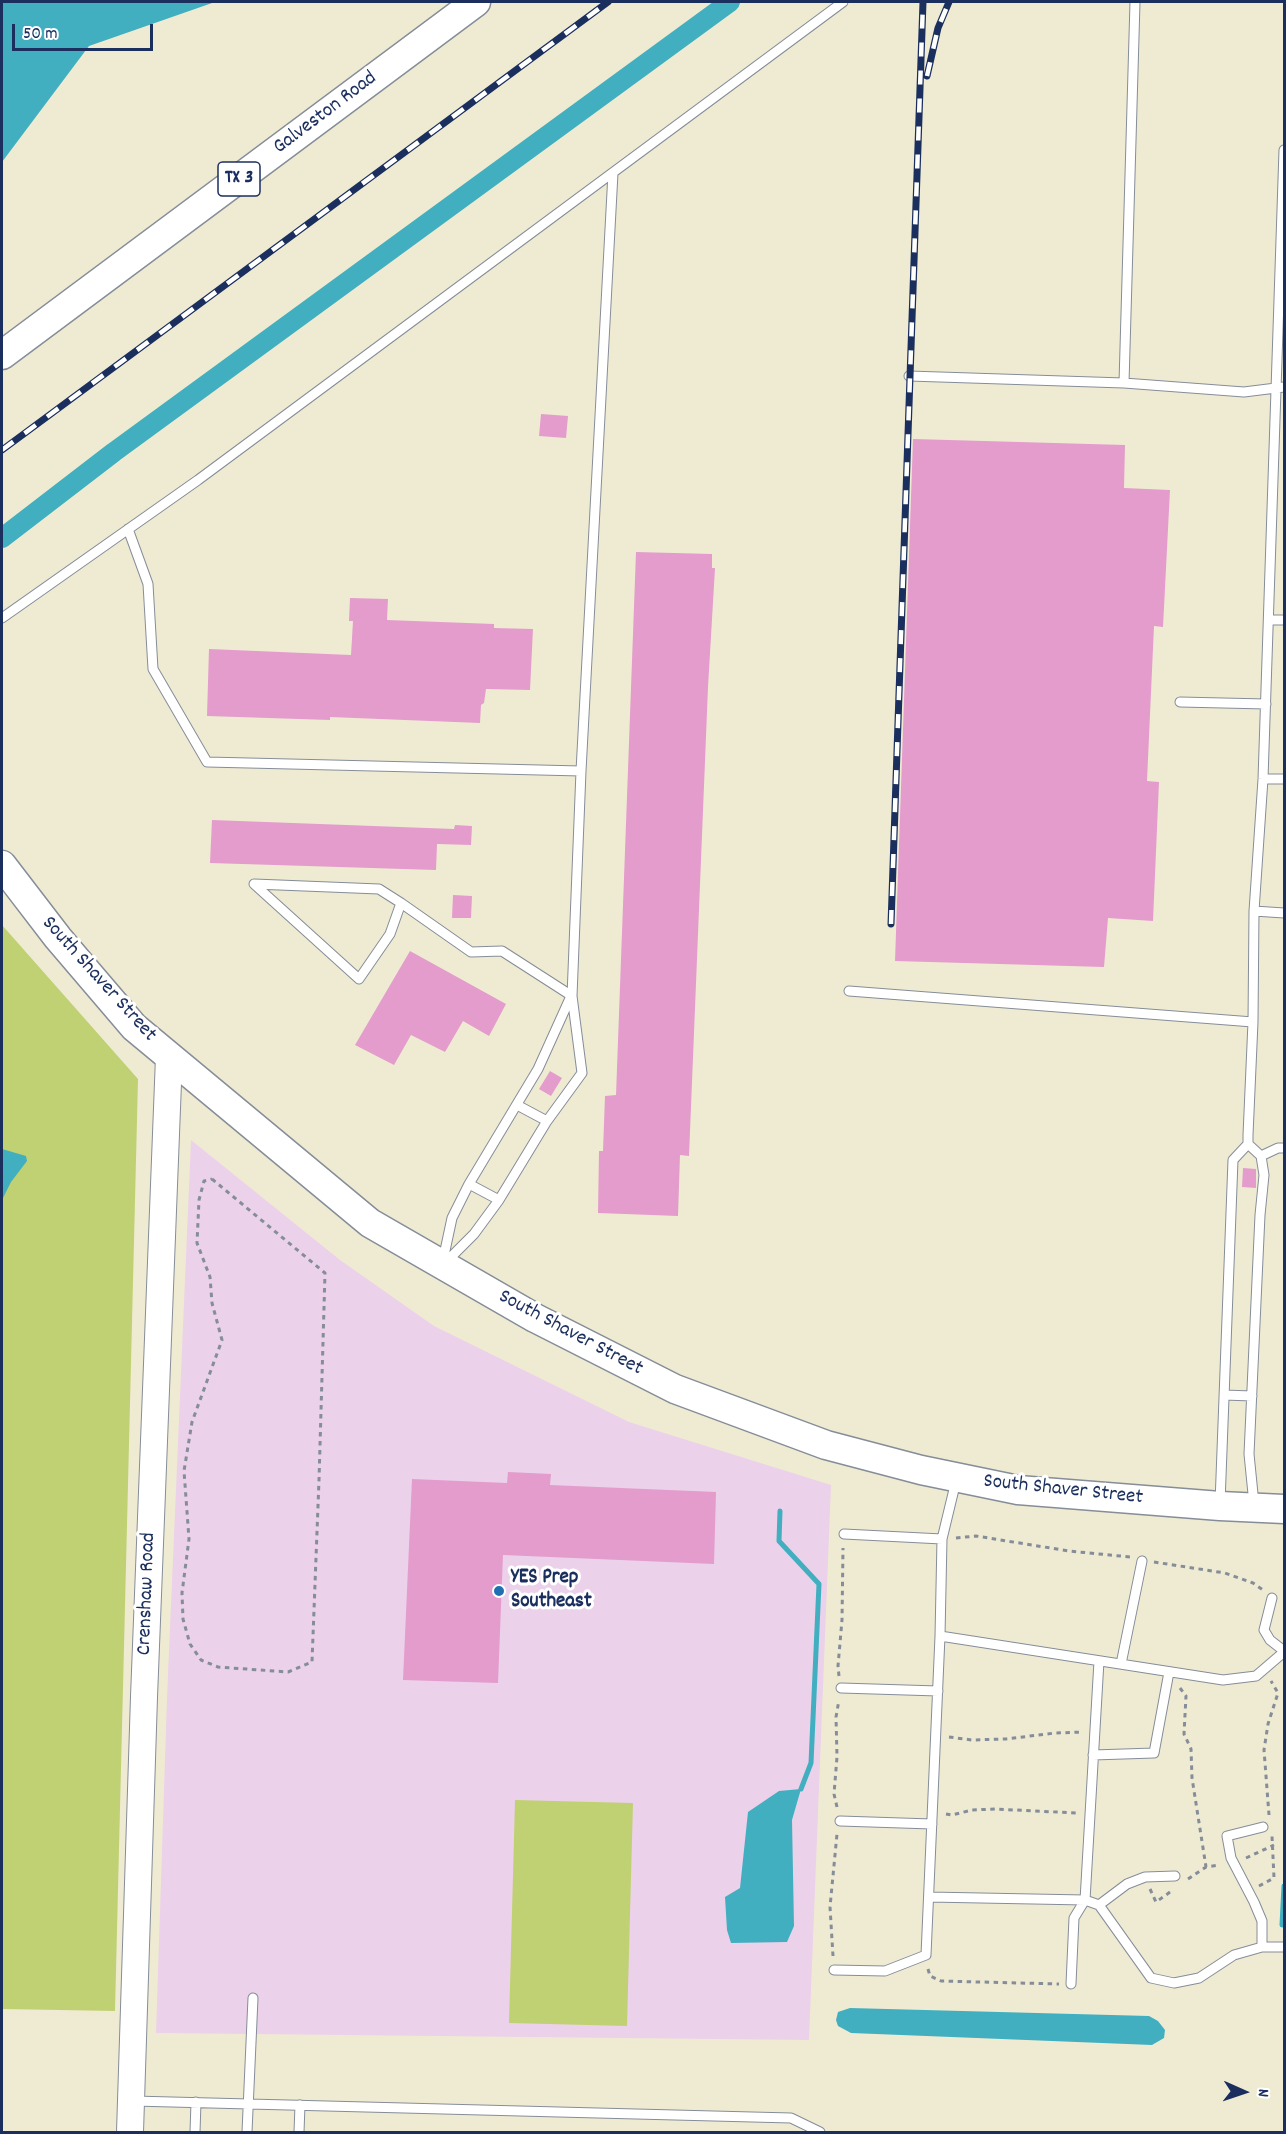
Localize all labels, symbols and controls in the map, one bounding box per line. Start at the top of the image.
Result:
scale bar [15,12,156,50]
text: 50 m [23,22,58,47]
street label: Galveston Road [269,67,383,161]
road number: TX 3 [218,162,260,196]
street label: South Shaver Street [35,912,161,1048]
street label: South Shaver Street [493,1285,647,1383]
street label: South Shaver Street [982,1470,1144,1512]
street label: Crenshaw Road [133,1532,163,1656]
place label: YES Prep Southeast [511,1566,592,1616]
marker: YES Prep Southeast [492,1584,506,1598]
north arrow [1214,2062,1274,2122]
text: N [1251,2088,1274,2098]

